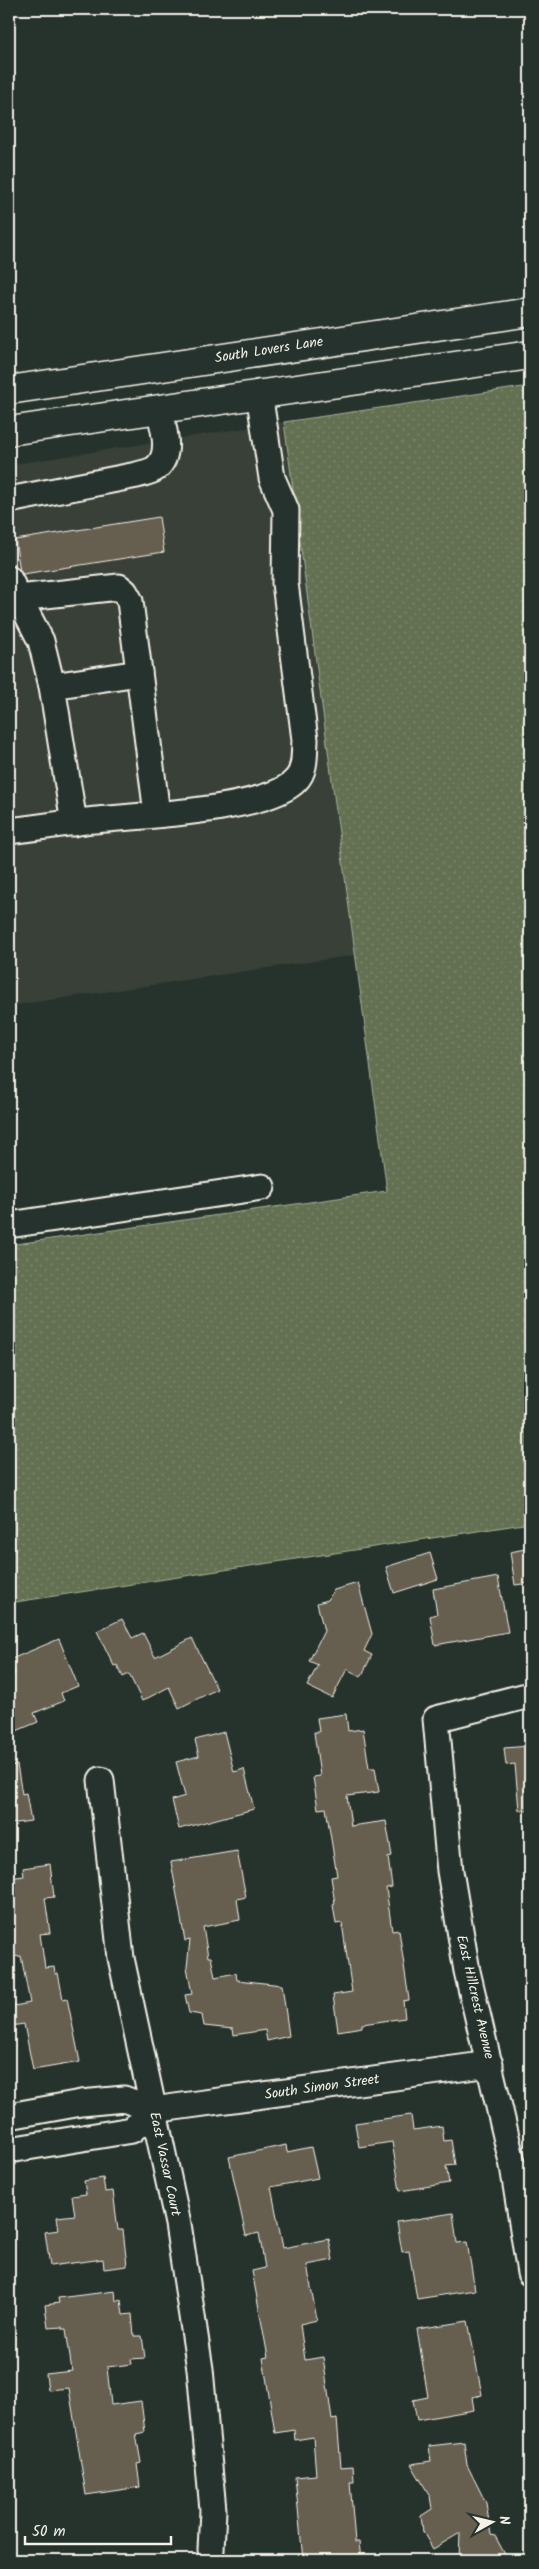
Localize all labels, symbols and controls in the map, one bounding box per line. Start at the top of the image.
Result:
street label: South Lovers Lane [213,330,325,369]
street label: East Hillcrest Avenue [450,1933,500,2062]
street label: South Simon Street [263,2068,381,2106]
street label: East Vassar Court [143,2110,187,2219]
north arrow [466,2496,516,2546]
scale bar [25,2514,171,2546]
text: N [492,2514,515,2526]
text: 50 m [32,2520,66,2544]

